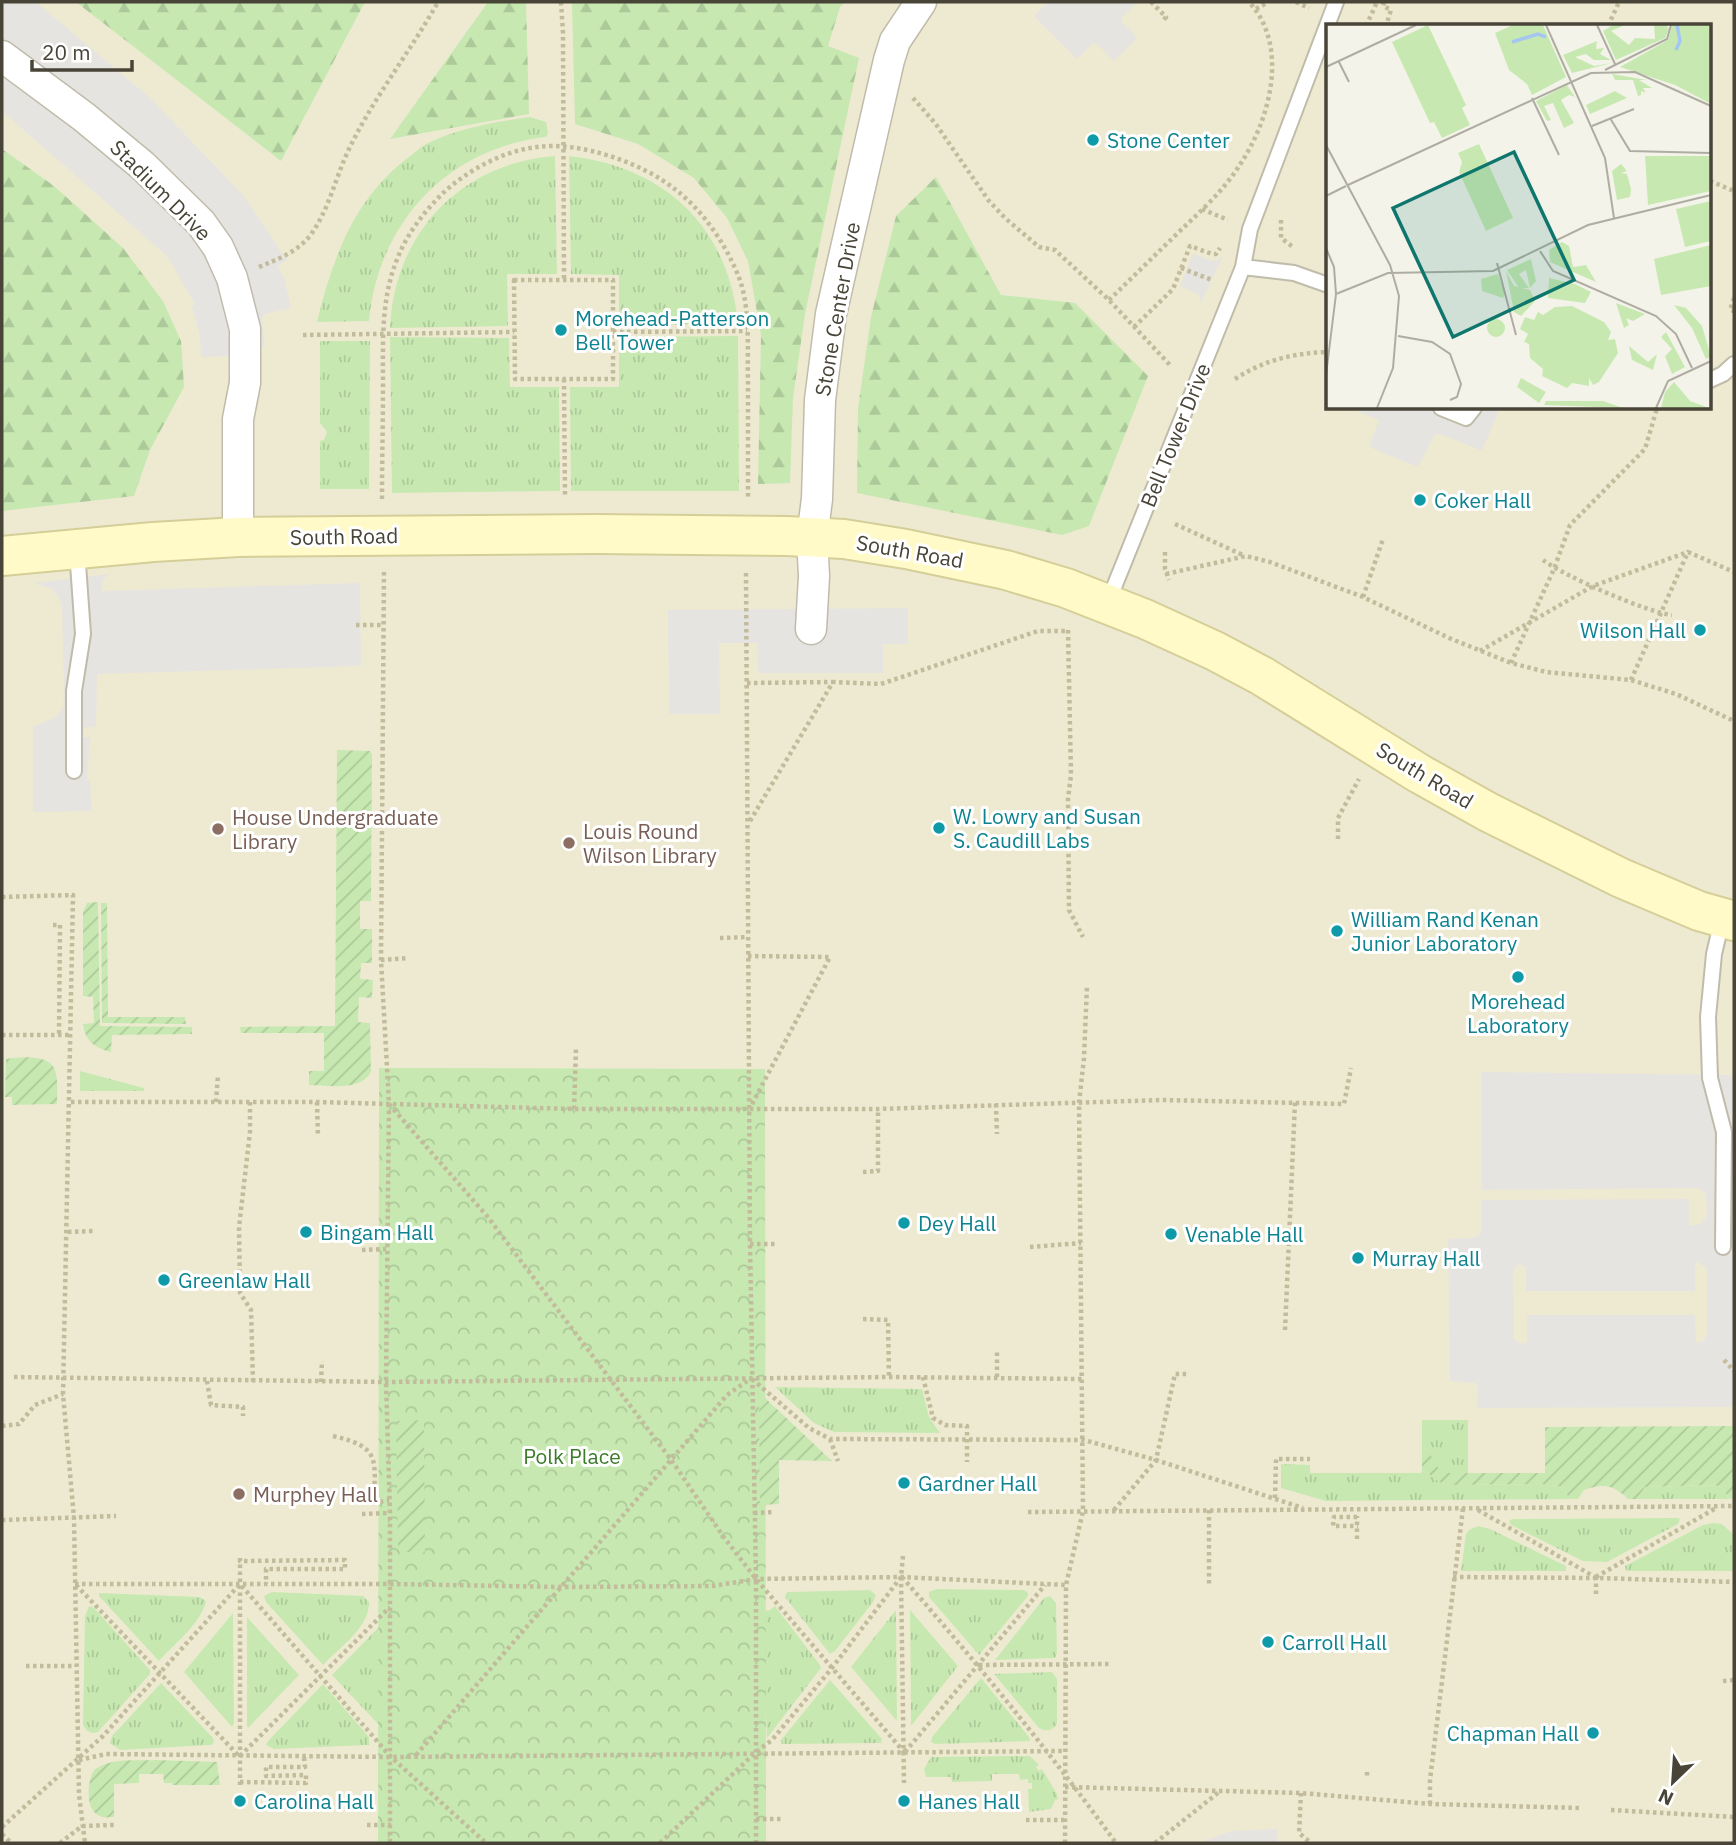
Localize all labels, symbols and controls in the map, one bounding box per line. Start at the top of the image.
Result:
inset map [1326,24,1712,410]
scale bar [32,28,131,72]
text: 20 m [42,38,91,66]
place label: Stone Center [1107,126,1230,154]
marker: Stone Center [1085,132,1101,148]
street label: Stadium Drive [104,133,218,247]
street label: Stone Center Drive [808,220,866,398]
place label: Morehead-Patterson Bell Tower [575,304,770,356]
marker: Morehead-Patterson Bell Tower [553,322,569,338]
street label: Bell Tower Drive [1133,359,1217,511]
place label: Coker Hall [1434,486,1531,514]
marker: Coker Hall [1412,492,1428,508]
street label: South Road [290,521,398,551]
street label: South Road [854,528,966,574]
place label: Wilson Hall [1580,616,1686,644]
marker: Wilson Hall [1692,622,1708,638]
street label: South Road [1371,735,1479,815]
place label: W. Lowry and Susan S. Caudill Labs [953,802,1141,854]
place label: House Undergraduate Library [232,803,438,855]
place label: Louis Round Wilson Library [583,817,717,869]
marker: W. Lowry and Susan S. Caudill Labs [931,820,947,836]
marker: House Undergraduate Library [210,821,226,837]
marker: Louis Round Wilson Library [561,835,577,851]
place label: William Rand Kenan Junior Laboratory [1351,905,1539,957]
marker: William Rand Kenan Junior Laboratory [1329,923,1345,939]
marker: Morehead Laboratory [1510,969,1526,985]
place label: Morehead Laboratory [1467,987,1569,1039]
place label: Dey Hall [918,1209,997,1237]
marker: Dey Hall [896,1215,912,1231]
place label: Bingam Hall [320,1218,434,1246]
place label: Venable Hall [1185,1220,1304,1248]
marker: Bingam Hall [298,1224,314,1240]
marker: Venable Hall [1163,1226,1179,1242]
place label: Murray Hall [1372,1244,1481,1272]
marker: Murray Hall [1350,1250,1366,1266]
place label: Greenlaw Hall [178,1266,311,1294]
marker: Greenlaw Hall [156,1272,172,1288]
park label: Polk Place [523,1442,621,1470]
place label: Gardner Hall [918,1469,1037,1497]
marker: Gardner Hall [896,1475,912,1491]
place label: Murphey Hall [253,1480,378,1508]
marker: Murphey Hall [231,1486,247,1502]
place label: Carroll Hall [1282,1628,1387,1656]
marker: Carroll Hall [1260,1634,1276,1650]
place label: Chapman Hall [1447,1719,1579,1747]
marker: Chapman Hall [1585,1725,1601,1741]
north arrow [1638,1747,1708,1817]
text: N [1655,1784,1677,1811]
place label: Carolina Hall [254,1787,374,1815]
place label: Hanes Hall [918,1787,1020,1815]
marker: Carolina Hall [232,1793,248,1809]
marker: Hanes Hall [896,1793,912,1809]

